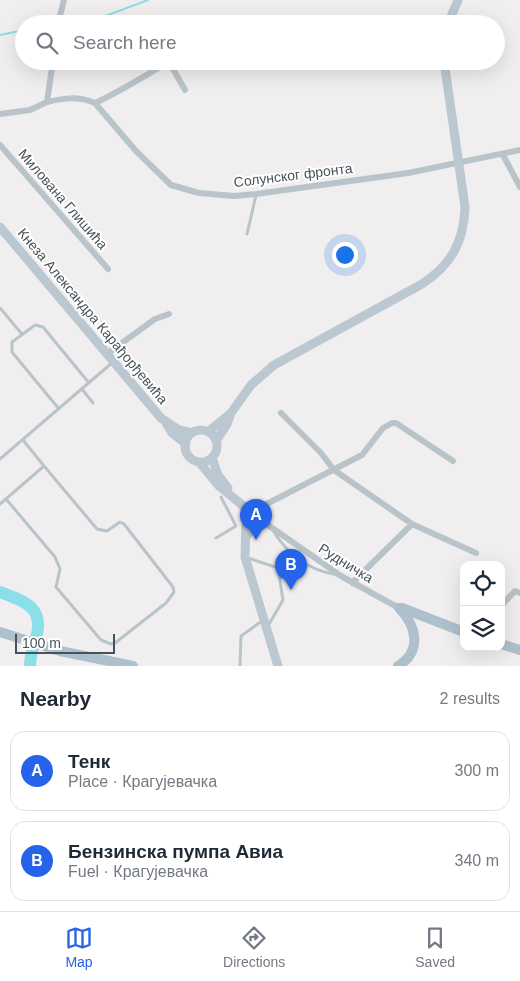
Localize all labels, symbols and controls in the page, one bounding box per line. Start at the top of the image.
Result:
search box [15,15,505,70]
icon: search [33,29,61,57]
text: Search here [73,32,177,53]
street label: Милована Глишића [15,146,111,253]
street label: Солунског фронта [233,160,353,190]
street label: Кнеза Александра Карађорђевића [15,225,171,407]
your location [332,242,358,268]
pin: A [240,499,272,540]
street label: Рудничка [316,540,376,586]
pin: B [275,549,307,590]
map controls [460,561,505,651]
button: locate [460,561,505,606]
button: layers [460,606,505,651]
scale bar [15,631,115,654]
text: 100 m [22,635,61,651]
text: Nearby [20,687,91,710]
text: 2 results [440,690,500,707]
text: Тенк [68,751,110,772]
text: A [31,762,43,779]
text: 300 m [455,762,499,779]
text: Place · Крагујевачка [68,773,217,790]
text: Бензинска пумпа Авиа [68,841,283,862]
text: B [31,852,43,869]
text: 340 m [455,852,499,869]
text: Fuel · Крагујевачка [68,863,208,880]
tab: Map [65,924,93,970]
tab: Directions [223,924,285,970]
tab: Saved [415,924,455,970]

